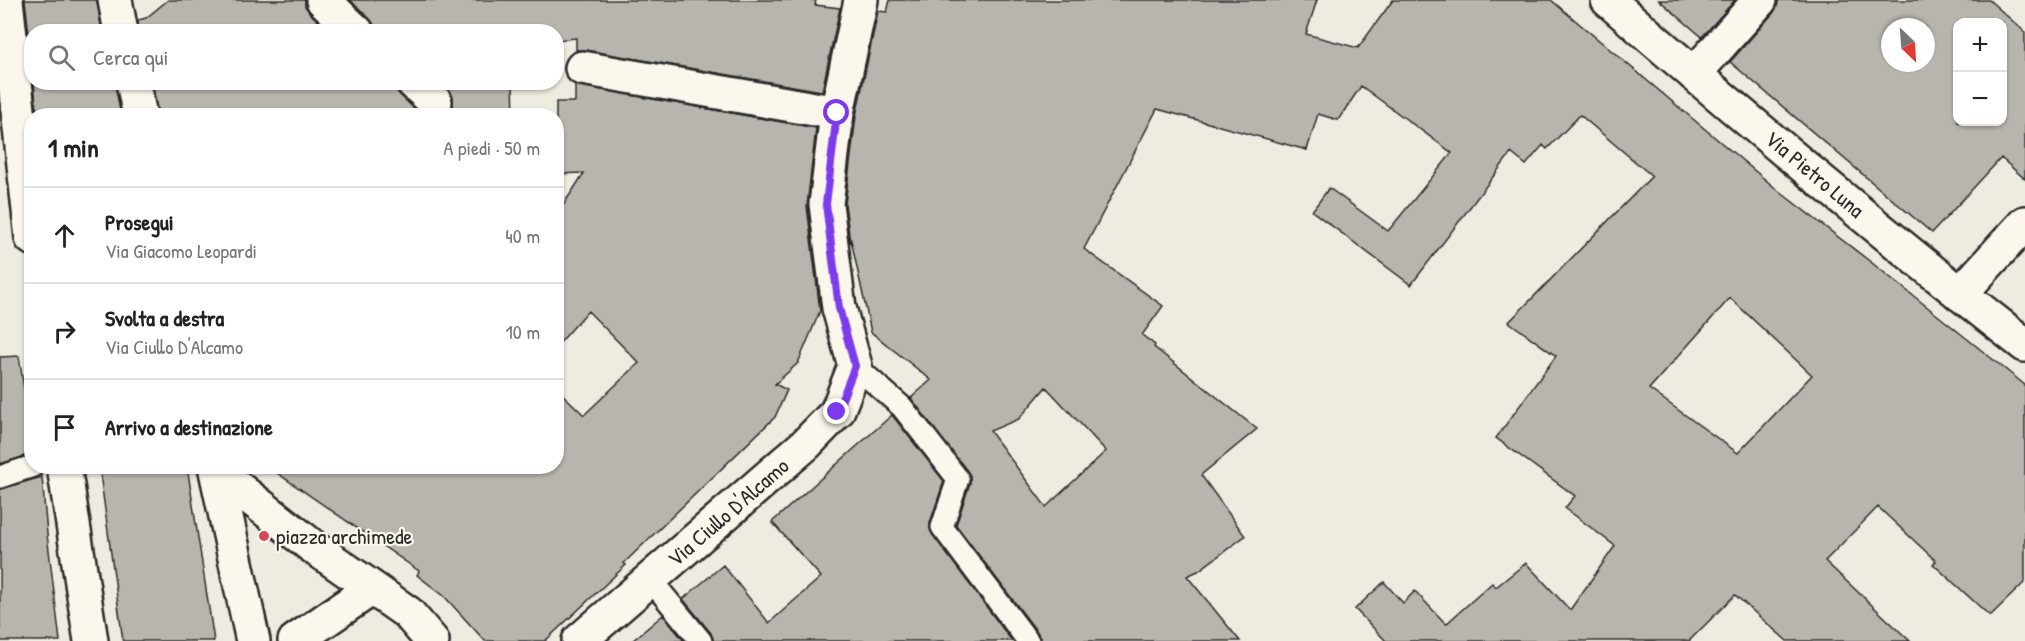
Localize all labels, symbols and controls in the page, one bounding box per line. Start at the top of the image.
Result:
north arrow [1881,18,1935,72]
map controls [1953,18,2007,126]
button: + [1953,18,2007,72]
search box [24,24,564,90]
icon: search [45,41,78,74]
text: Cerca qui [93,42,168,72]
button: − [1953,72,2007,126]
route start [823,99,849,125]
street label: Via Pietro Luna [1759,124,1871,225]
text: 1 min [48,130,99,165]
text: A piedi · 50 m [444,134,540,161]
text: Prosegui [105,207,174,237]
icon: ahead [48,219,81,252]
text: 40 m [505,222,540,249]
text: Via Giacomo Leopardi [105,237,257,264]
text: Svolta a destra [105,303,224,333]
icon: right [48,315,81,348]
text: 10 m [506,318,540,345]
text: Via Ciullo D'Alcamo [105,333,243,360]
route end [823,398,849,424]
icon: arrive [48,411,81,444]
text: Arrivo a destinazione [105,412,273,442]
street label: Via Ciullo D'Alcamo [661,451,795,573]
place label: piazza archimede [276,521,413,551]
marker: piazza archimede [257,529,271,543]

